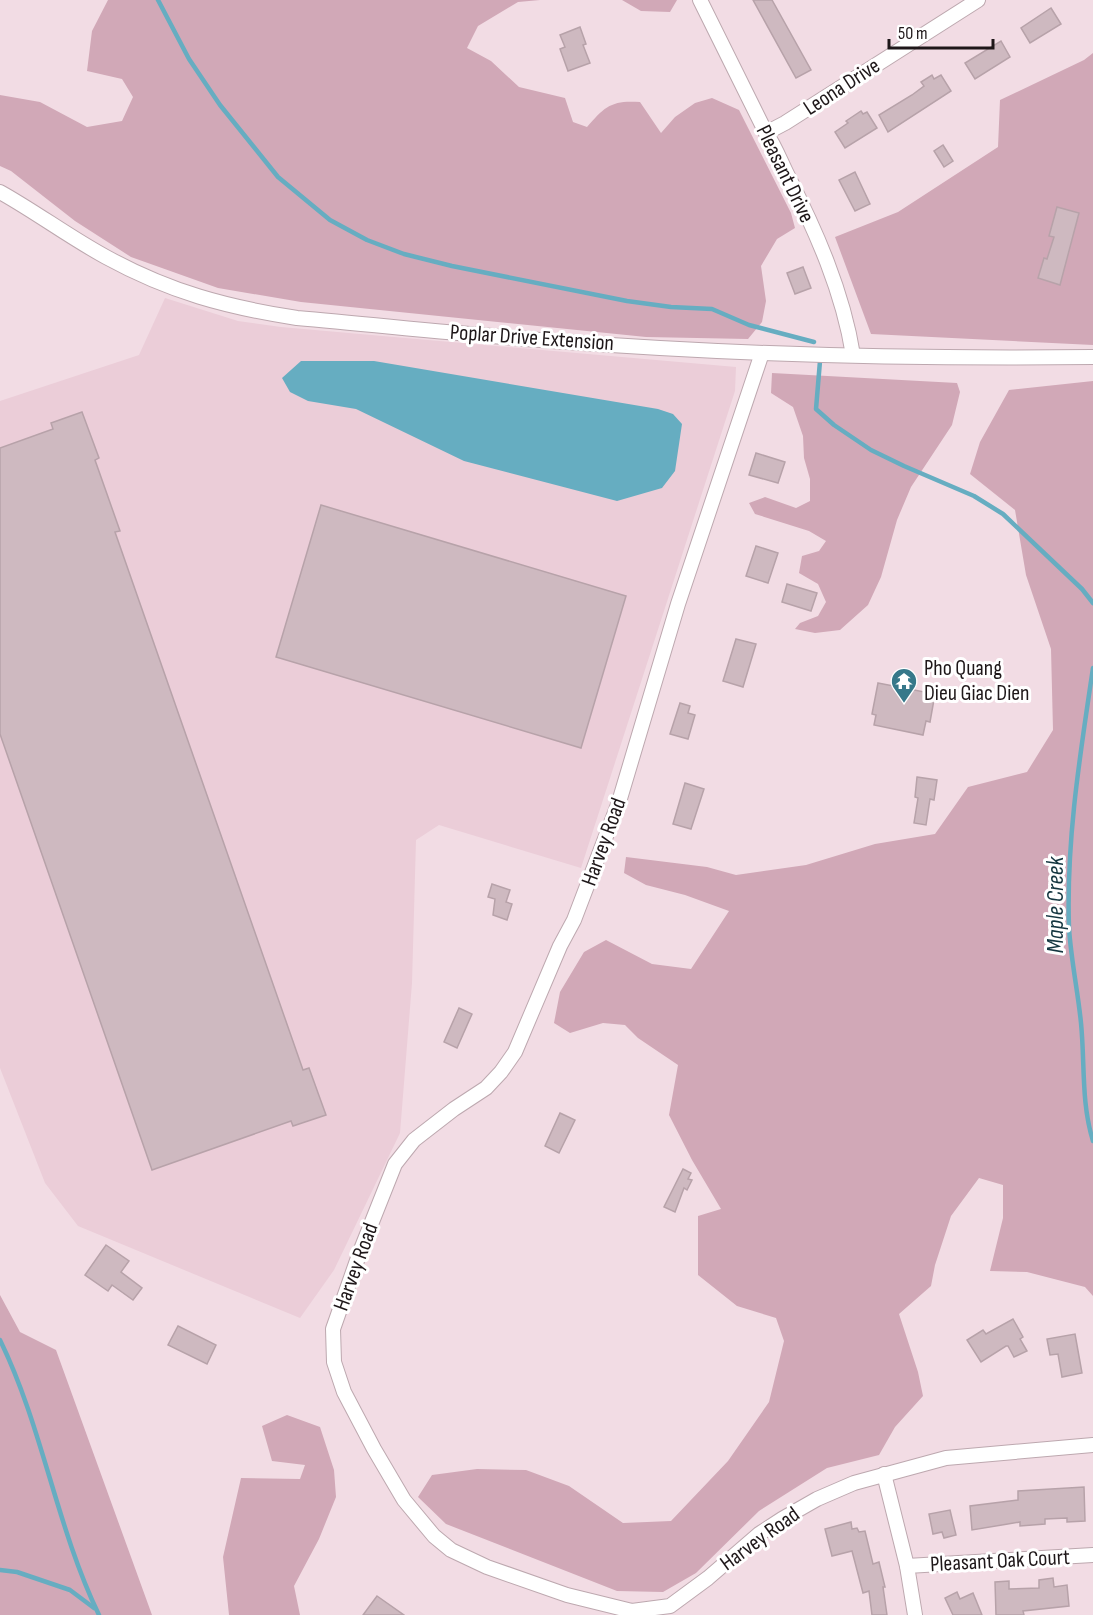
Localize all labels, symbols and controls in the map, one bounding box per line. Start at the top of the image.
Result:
scale bar [889,12,992,50]
text: 50 m [898,23,928,44]
street label: Leona Drive [799,52,885,122]
street label: Pleasant Drive [750,121,820,227]
street label: Poplar Drive Extension [449,319,615,357]
place label: Pho Quang Dieu Giac Dien [924,655,1030,707]
temple icon: Pho Quang Dieu Giac Dien [889,666,919,704]
street label: Harvey Road [576,794,632,890]
water label: Maple Creek [1041,856,1070,953]
street label: Harvey Road [328,1219,384,1315]
street label: Harvey Road [715,1501,805,1577]
street label: Pleasant Oak Court [929,1544,1071,1578]

